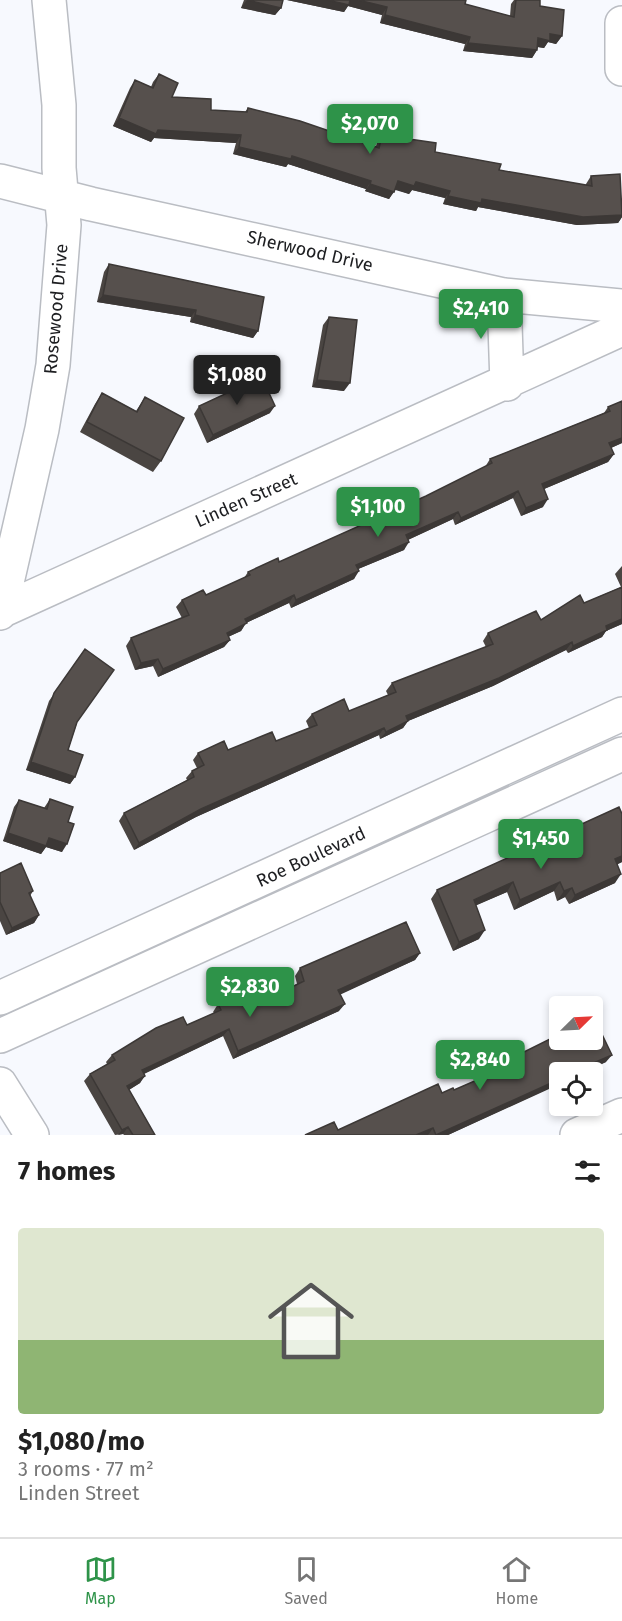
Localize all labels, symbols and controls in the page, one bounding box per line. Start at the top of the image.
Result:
pin: $2,070 [321,104,419,155]
text: $2,070 [341,111,399,135]
street label: Sherwood Drive [245,226,375,276]
street label: Rosewood Drive [39,243,73,375]
pin: $2,410 [432,289,530,340]
text: $2,410 [453,296,509,320]
pin: $1,080 [188,355,286,406]
text: $1,080 [207,362,267,386]
street label: Linden Street [192,468,301,532]
pin: $1,100 [329,487,427,538]
text: $1,100 [350,494,406,518]
pin: $1,450 [492,819,590,870]
street label: Roe Boulevard [253,822,369,892]
text: $1,450 [512,826,570,850]
pin: $2,830 [201,967,299,1018]
text: $2,830 [220,974,280,998]
north arrow [549,996,603,1050]
map controls [549,996,603,1116]
pin: $2,840 [431,1040,529,1091]
text: $2,840 [450,1047,510,1071]
button: locate [549,1062,603,1116]
icon: filters [571,1155,604,1188]
text: 7 homes [18,1156,115,1187]
icon: home [257,1267,365,1375]
text: $1,080/mo [18,1426,145,1457]
text: 3 rooms · 77 m² [18,1457,154,1481]
text: Linden Street [18,1481,139,1505]
tab: Map [84,1553,117,1608]
tab: Saved [285,1553,328,1608]
tab: Home [496,1553,538,1608]

